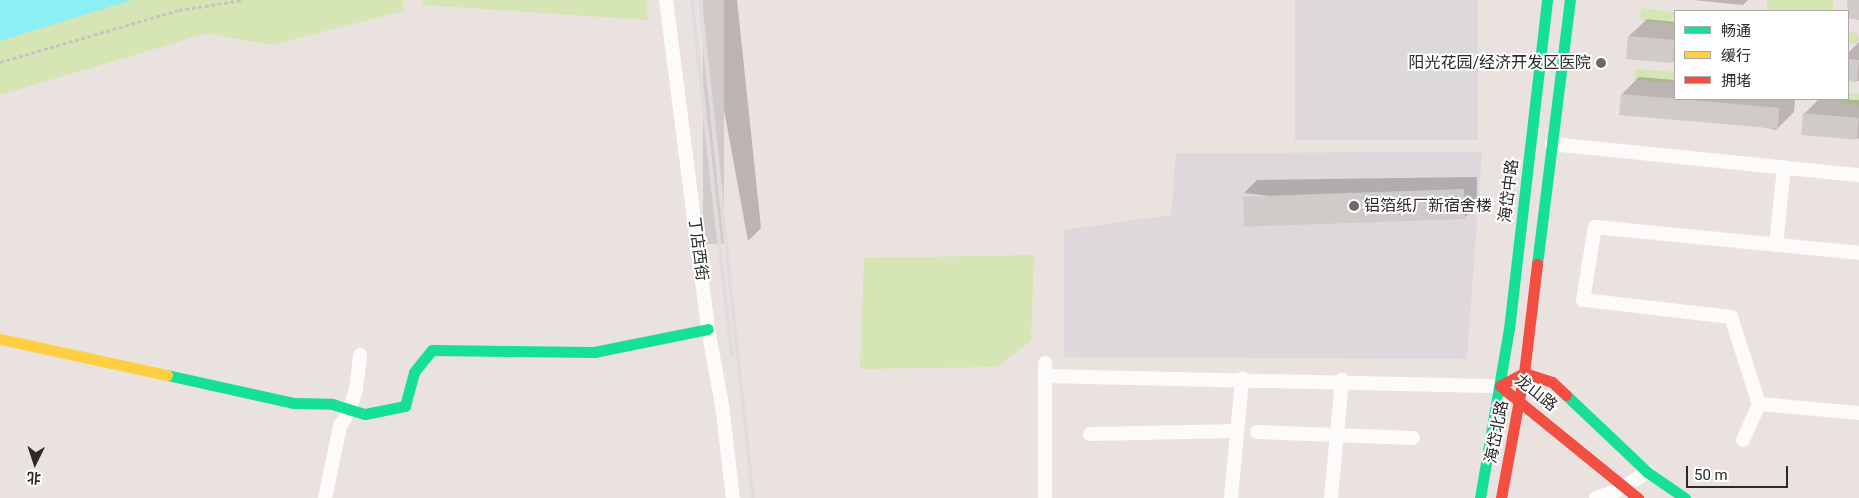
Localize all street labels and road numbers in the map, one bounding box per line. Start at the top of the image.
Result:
street label: 海岱中路 [1496,158,1522,224]
street label: 丁店西街 [685,216,711,282]
street label: 龙山路 [1511,371,1561,415]
street label: 海岱北路 [1481,399,1513,465]

